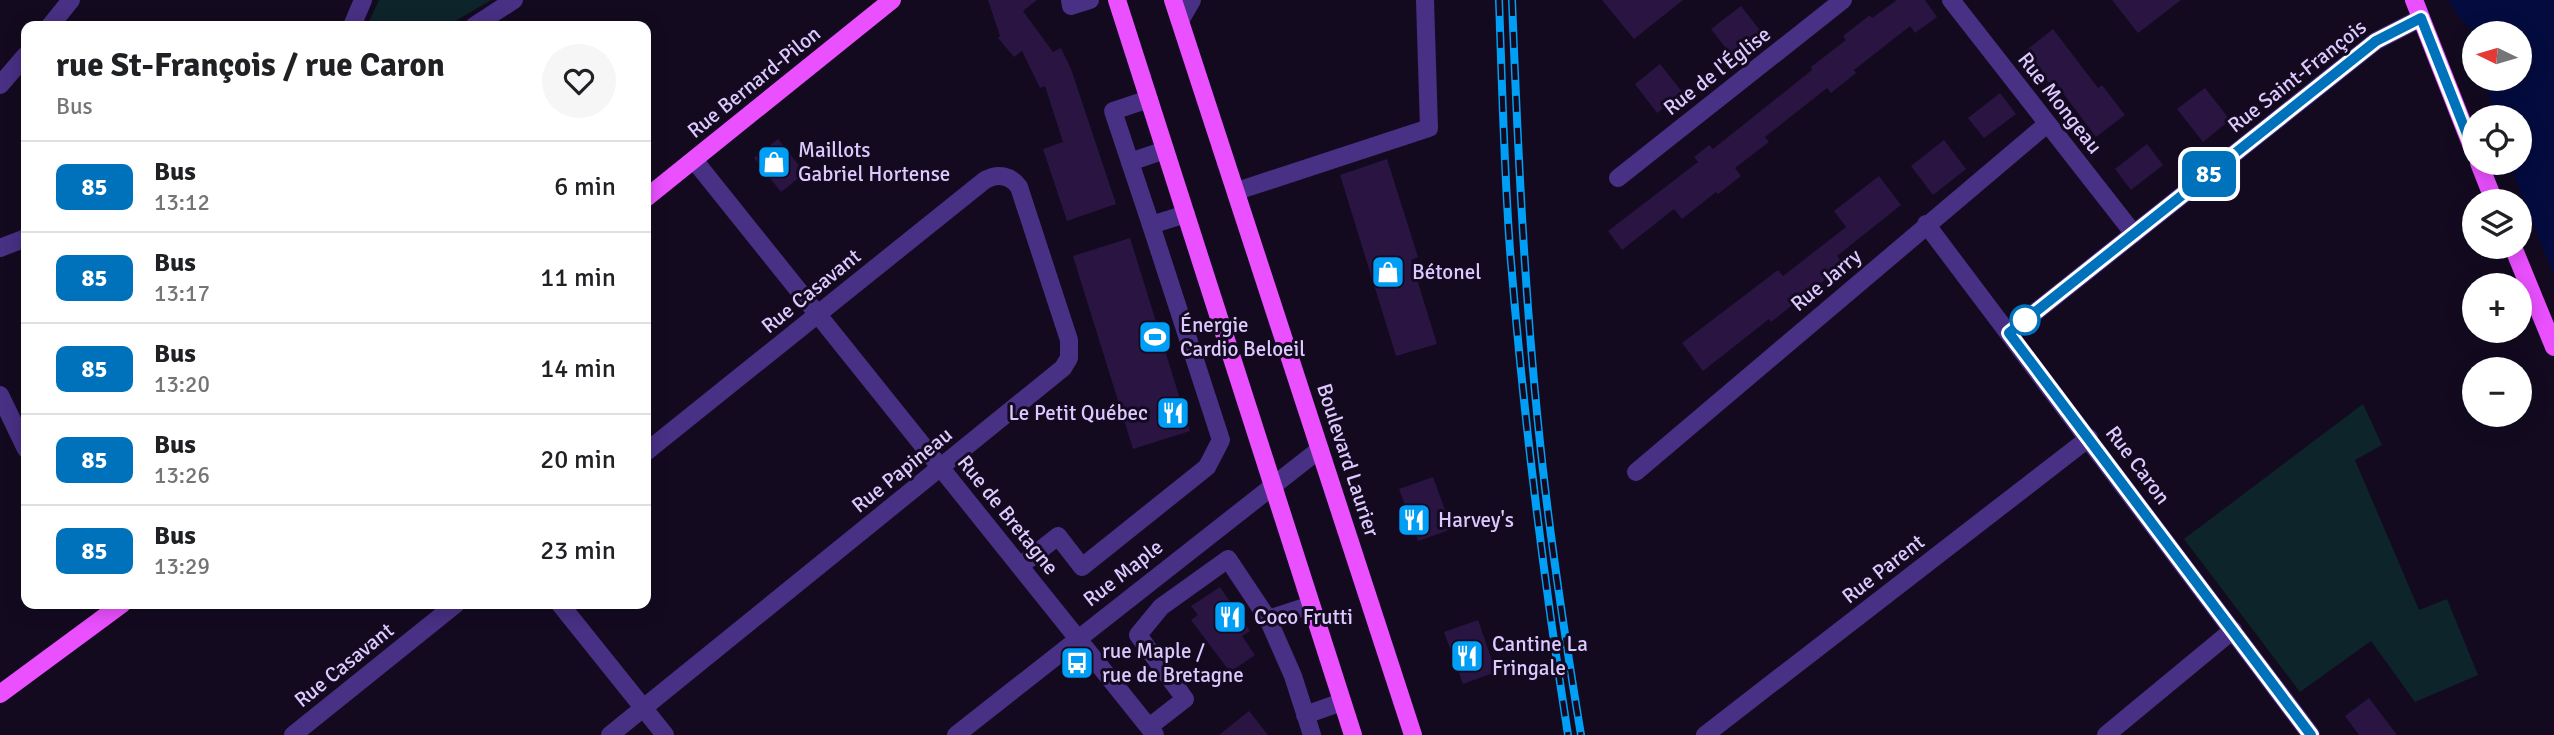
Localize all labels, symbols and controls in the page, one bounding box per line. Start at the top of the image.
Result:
street label: Rue Saint-François [2223,14,2371,138]
street label: Rue Bernard-Pilon [682,20,826,144]
street label: Rue de l'Église [1658,21,1776,121]
north arrow [2462,21,2532,91]
map controls [2462,21,2532,427]
button: heart [542,44,616,118]
text: rue St-François / rue Caron [56,45,445,86]
street label: Rue Mongeau [2012,47,2108,159]
text: Bus [56,92,93,121]
button: locate [2462,105,2532,175]
place label: Maillots Gabriel Hortense [798,137,950,187]
shop icon: Maillots Gabriel Hortense [755,143,793,181]
line badge: 85 [2178,151,2240,197]
text: Bus [154,156,196,188]
text: 85 [2196,159,2222,189]
text: 6 min [554,171,616,203]
text: 85 [82,172,107,202]
text: 13:12 [154,188,210,217]
button: layers [2462,189,2532,259]
street label: Rue Casavant [756,243,866,339]
street label: Rue Jarry [1785,243,1867,317]
text: Bus [154,247,196,279]
shop icon: Bétonel [1369,253,1407,291]
place label: Bétonel [1412,259,1481,285]
text: 11 min [540,262,616,294]
text: 85 [82,263,107,293]
button: + [2462,273,2532,343]
text: 13:17 [154,279,210,308]
unlabelled marker [2010,305,2040,335]
place label: Énergie Cardio Beloeil [1180,312,1305,362]
sports icon: Énergie Cardio Beloeil [1136,318,1174,356]
text: Bus [154,338,196,370]
text: 14 min [540,353,616,385]
text: 85 [82,354,107,384]
button: − [2462,357,2532,427]
text: 13:20 [154,370,210,399]
street label: Boulevard Laurier [1311,380,1385,540]
restaurant icon: Le Petit Québec [1154,394,1192,432]
place label: Le Petit Québec [1008,400,1148,426]
street label: Rue Caron [2100,421,2176,509]
street label: Rue Papineau [847,422,957,518]
text: Bus [154,429,196,461]
text: 20 min [540,444,616,476]
text: 85 [82,445,107,475]
street label: Rue de Bretagne [952,450,1064,580]
text: 13:26 [154,461,210,490]
restaurant icon: Harvey's [1395,501,1433,539]
place label: Harvey's [1438,507,1514,533]
text: Bus [154,520,196,552]
street label: Rue Parent [1837,529,1929,609]
street label: Rue Maple [1078,534,1168,612]
text: 23 min [540,535,616,567]
text: 85 [82,536,107,566]
text: 13:29 [154,552,210,581]
restaurant icon: Coco Frutti [1211,598,1249,636]
place label: Coco Frutti [1254,604,1353,630]
street label: Rue Casavant [289,617,399,713]
place label: Cantine La Fringale [1492,631,1588,681]
restaurant icon: Cantine La Fringale [1448,637,1486,675]
place label: rue Maple / rue de Bretagne [1102,638,1244,688]
bus stop icon: rue Maple / rue de Bretagne [1058,644,1096,682]

